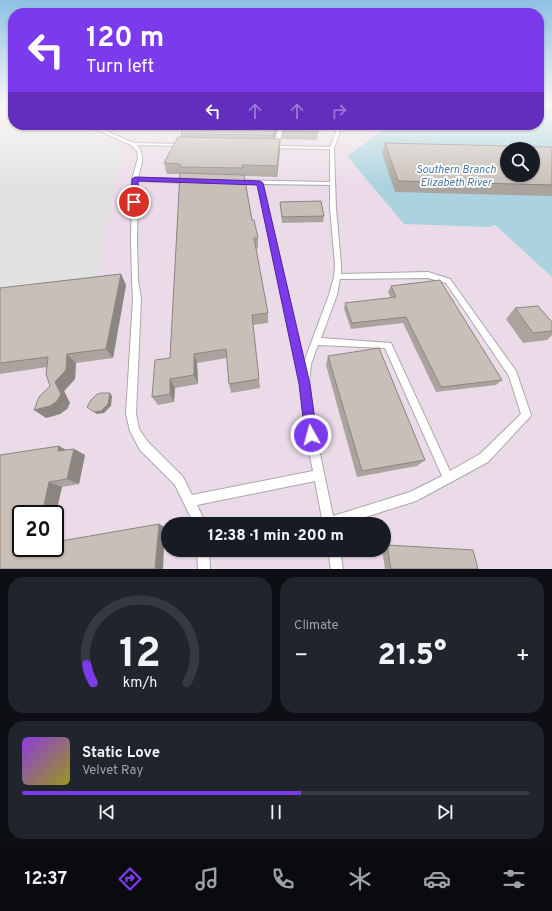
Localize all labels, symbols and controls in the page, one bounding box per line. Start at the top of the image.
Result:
text: 120 m [86,21,164,57]
icon: left [20,24,72,76]
text: Turn left [86,56,154,79]
icon: left [202,100,224,122]
icon: ahead [244,100,266,122]
icon: ahead [286,100,308,122]
icon: right [328,100,350,122]
map controls [500,142,540,182]
button: search [500,142,540,182]
water label: Southern Branch Elizabeth River [416,163,496,190]
pin [117,185,151,219]
icon: arrive [123,191,145,213]
position arrow [290,414,332,456]
speed limit sign: 20 [12,505,64,557]
text: 12:38 · 1 min · 200 m [208,527,344,546]
text: Climate [294,618,339,634]
text: 12 [119,629,161,682]
text: 21.5° [377,638,447,675]
text: − [294,643,308,670]
text: + [516,643,530,670]
text: km/h [123,674,157,692]
text: Static Love [82,744,160,763]
text: Velvet Ray [82,763,143,779]
icon: previous [96,801,118,823]
icon: pause [265,801,287,823]
icon: next [434,801,456,823]
icon: directions [116,865,144,893]
icon: music [193,865,221,893]
icon: phone [269,865,297,893]
icon: climate [346,865,374,893]
icon: car [423,865,451,893]
icon: filters [500,865,528,893]
text: 12:37 [24,868,67,891]

